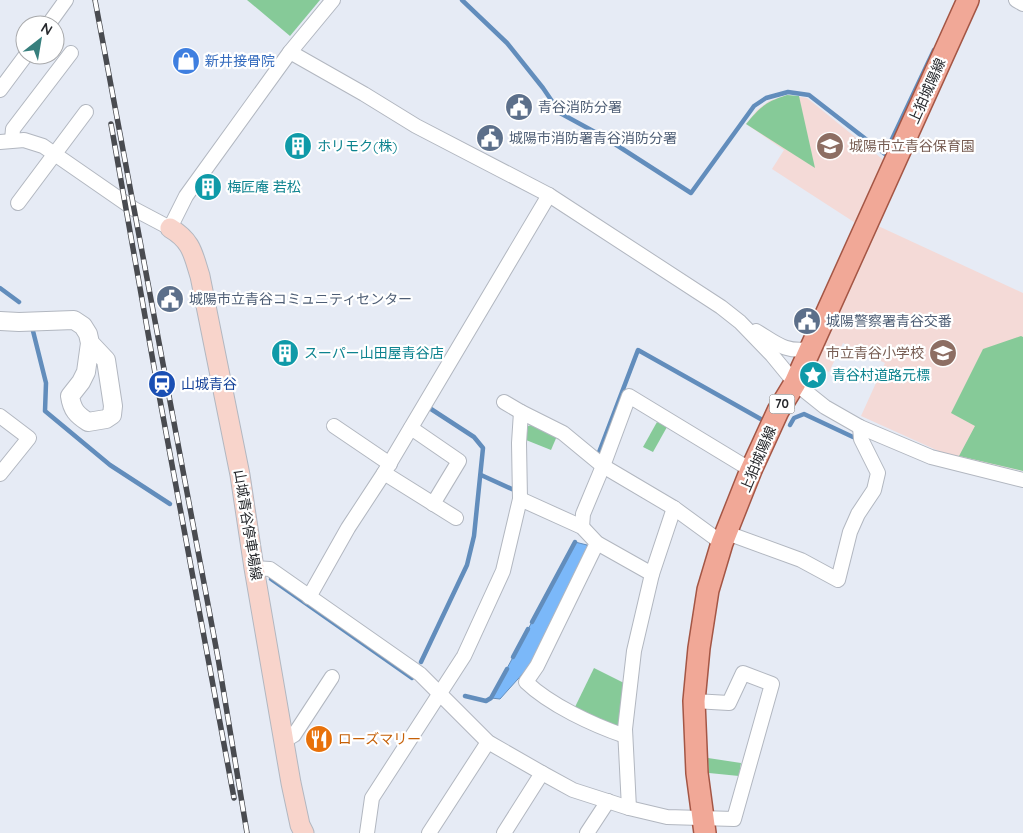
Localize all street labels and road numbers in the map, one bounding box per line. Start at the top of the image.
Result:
street label: 上狛城陽線 [905,55,949,127]
road number: 70 [770,394,794,414]
street label: 上狛城陽線 [736,423,780,495]
street label: 山城青谷停車場線 [230,468,266,582]

